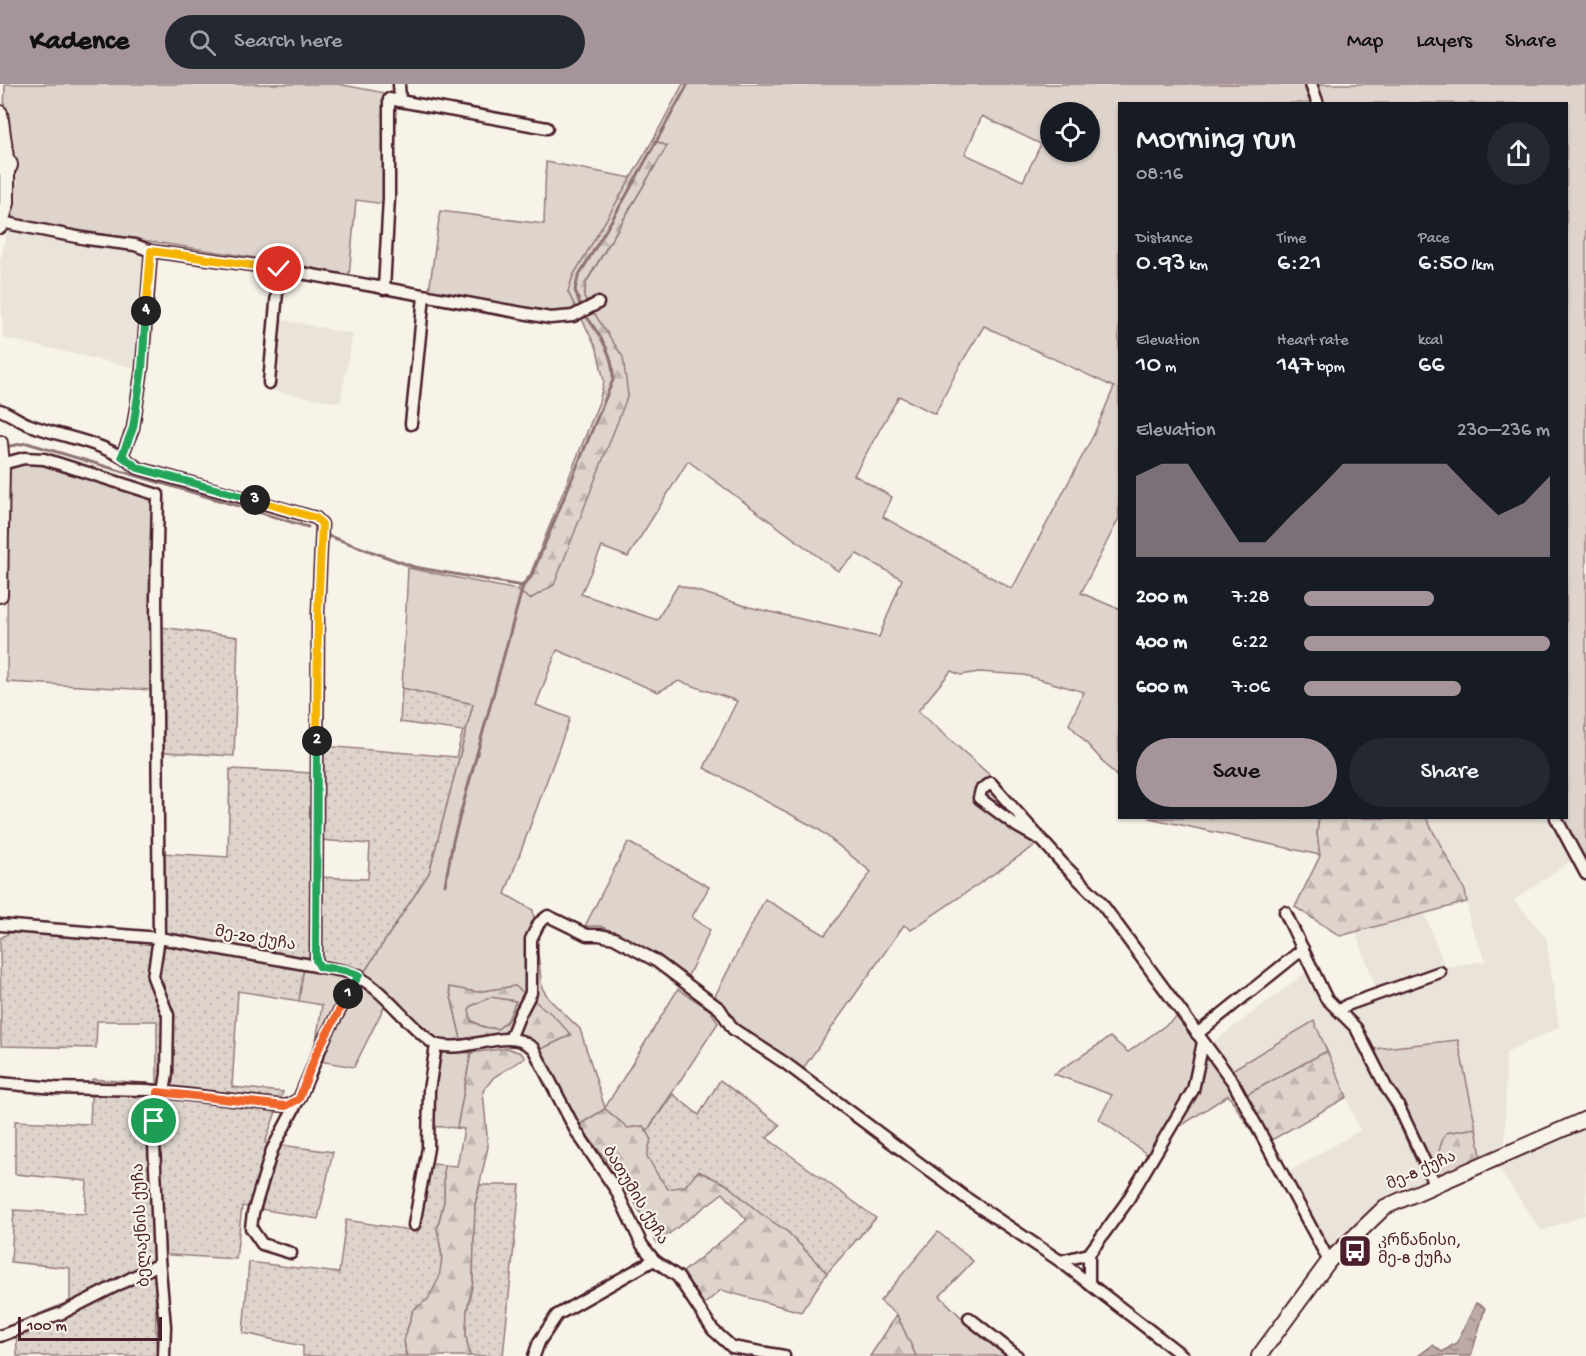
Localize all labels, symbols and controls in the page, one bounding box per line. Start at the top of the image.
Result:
search box [165,15,585,69]
text: Kadence [30,26,129,59]
icon: search [186,26,219,59]
text: Search here [234,29,342,55]
text: Map [1347,30,1383,55]
text: Layers [1416,30,1472,55]
text: Share [1505,30,1556,55]
map controls [1040,102,1100,162]
button: locate [1040,102,1100,162]
text: Morning run [1136,122,1296,160]
button: share [1487,122,1550,185]
text: 08:16 [1136,164,1183,187]
text: Distance [1136,230,1193,249]
text: Time [1277,230,1306,249]
text: Pace [1418,230,1449,249]
pin [253,243,304,294]
text: 0.93 [1136,249,1185,280]
text: 6:21 [1277,249,1322,280]
text: 6:50 [1418,249,1468,280]
icon: check [262,252,295,285]
text: km [1185,257,1208,276]
text: /km [1468,257,1494,276]
pin: 4 [131,296,161,326]
text: 4 [142,301,150,320]
text: Elevation [1136,332,1200,351]
text: Heart rate [1277,332,1349,351]
text: kcal [1418,332,1443,351]
text: 10 [1136,351,1161,382]
text: 147 [1277,351,1313,382]
text: 66 [1418,351,1444,382]
text: m [1161,359,1176,378]
text: bpm [1313,359,1345,378]
text: Elevation [1136,420,1216,443]
text: 230–236 m [1457,420,1550,443]
pin: 3 [240,485,270,515]
text: 3 [251,490,259,509]
text: 200 m [1136,587,1187,610]
text: 7:28 [1232,587,1269,610]
text: 400 m [1136,632,1187,655]
text: 6:22 [1232,632,1268,655]
text: 600 m [1136,677,1188,700]
text: 7:06 [1232,677,1270,700]
pin: 2 [302,726,332,756]
text: 2 [313,731,321,750]
button: Save [1136,738,1337,807]
button: Share [1349,738,1550,807]
street label: მე-20 ქუჩა [213,923,297,956]
pin: 1 [333,979,363,1009]
text: 1 [345,984,351,1003]
pin [128,1095,179,1146]
icon: arrive [137,1104,170,1137]
street label: ბათუმის ქუჩა [597,1143,672,1249]
street label: მე-8 ქუჩა [1384,1147,1460,1196]
street label: ბელაქნის ქუჩა [129,1163,156,1287]
place label: კრწანისი, მე-8 ქუჩა [1378,1232,1461,1270]
bus stop icon: კრწანისი, მე-8 ქუჩა [1337,1233,1373,1269]
scale bar [18,1314,162,1342]
text: 100 m [27,1318,67,1337]

